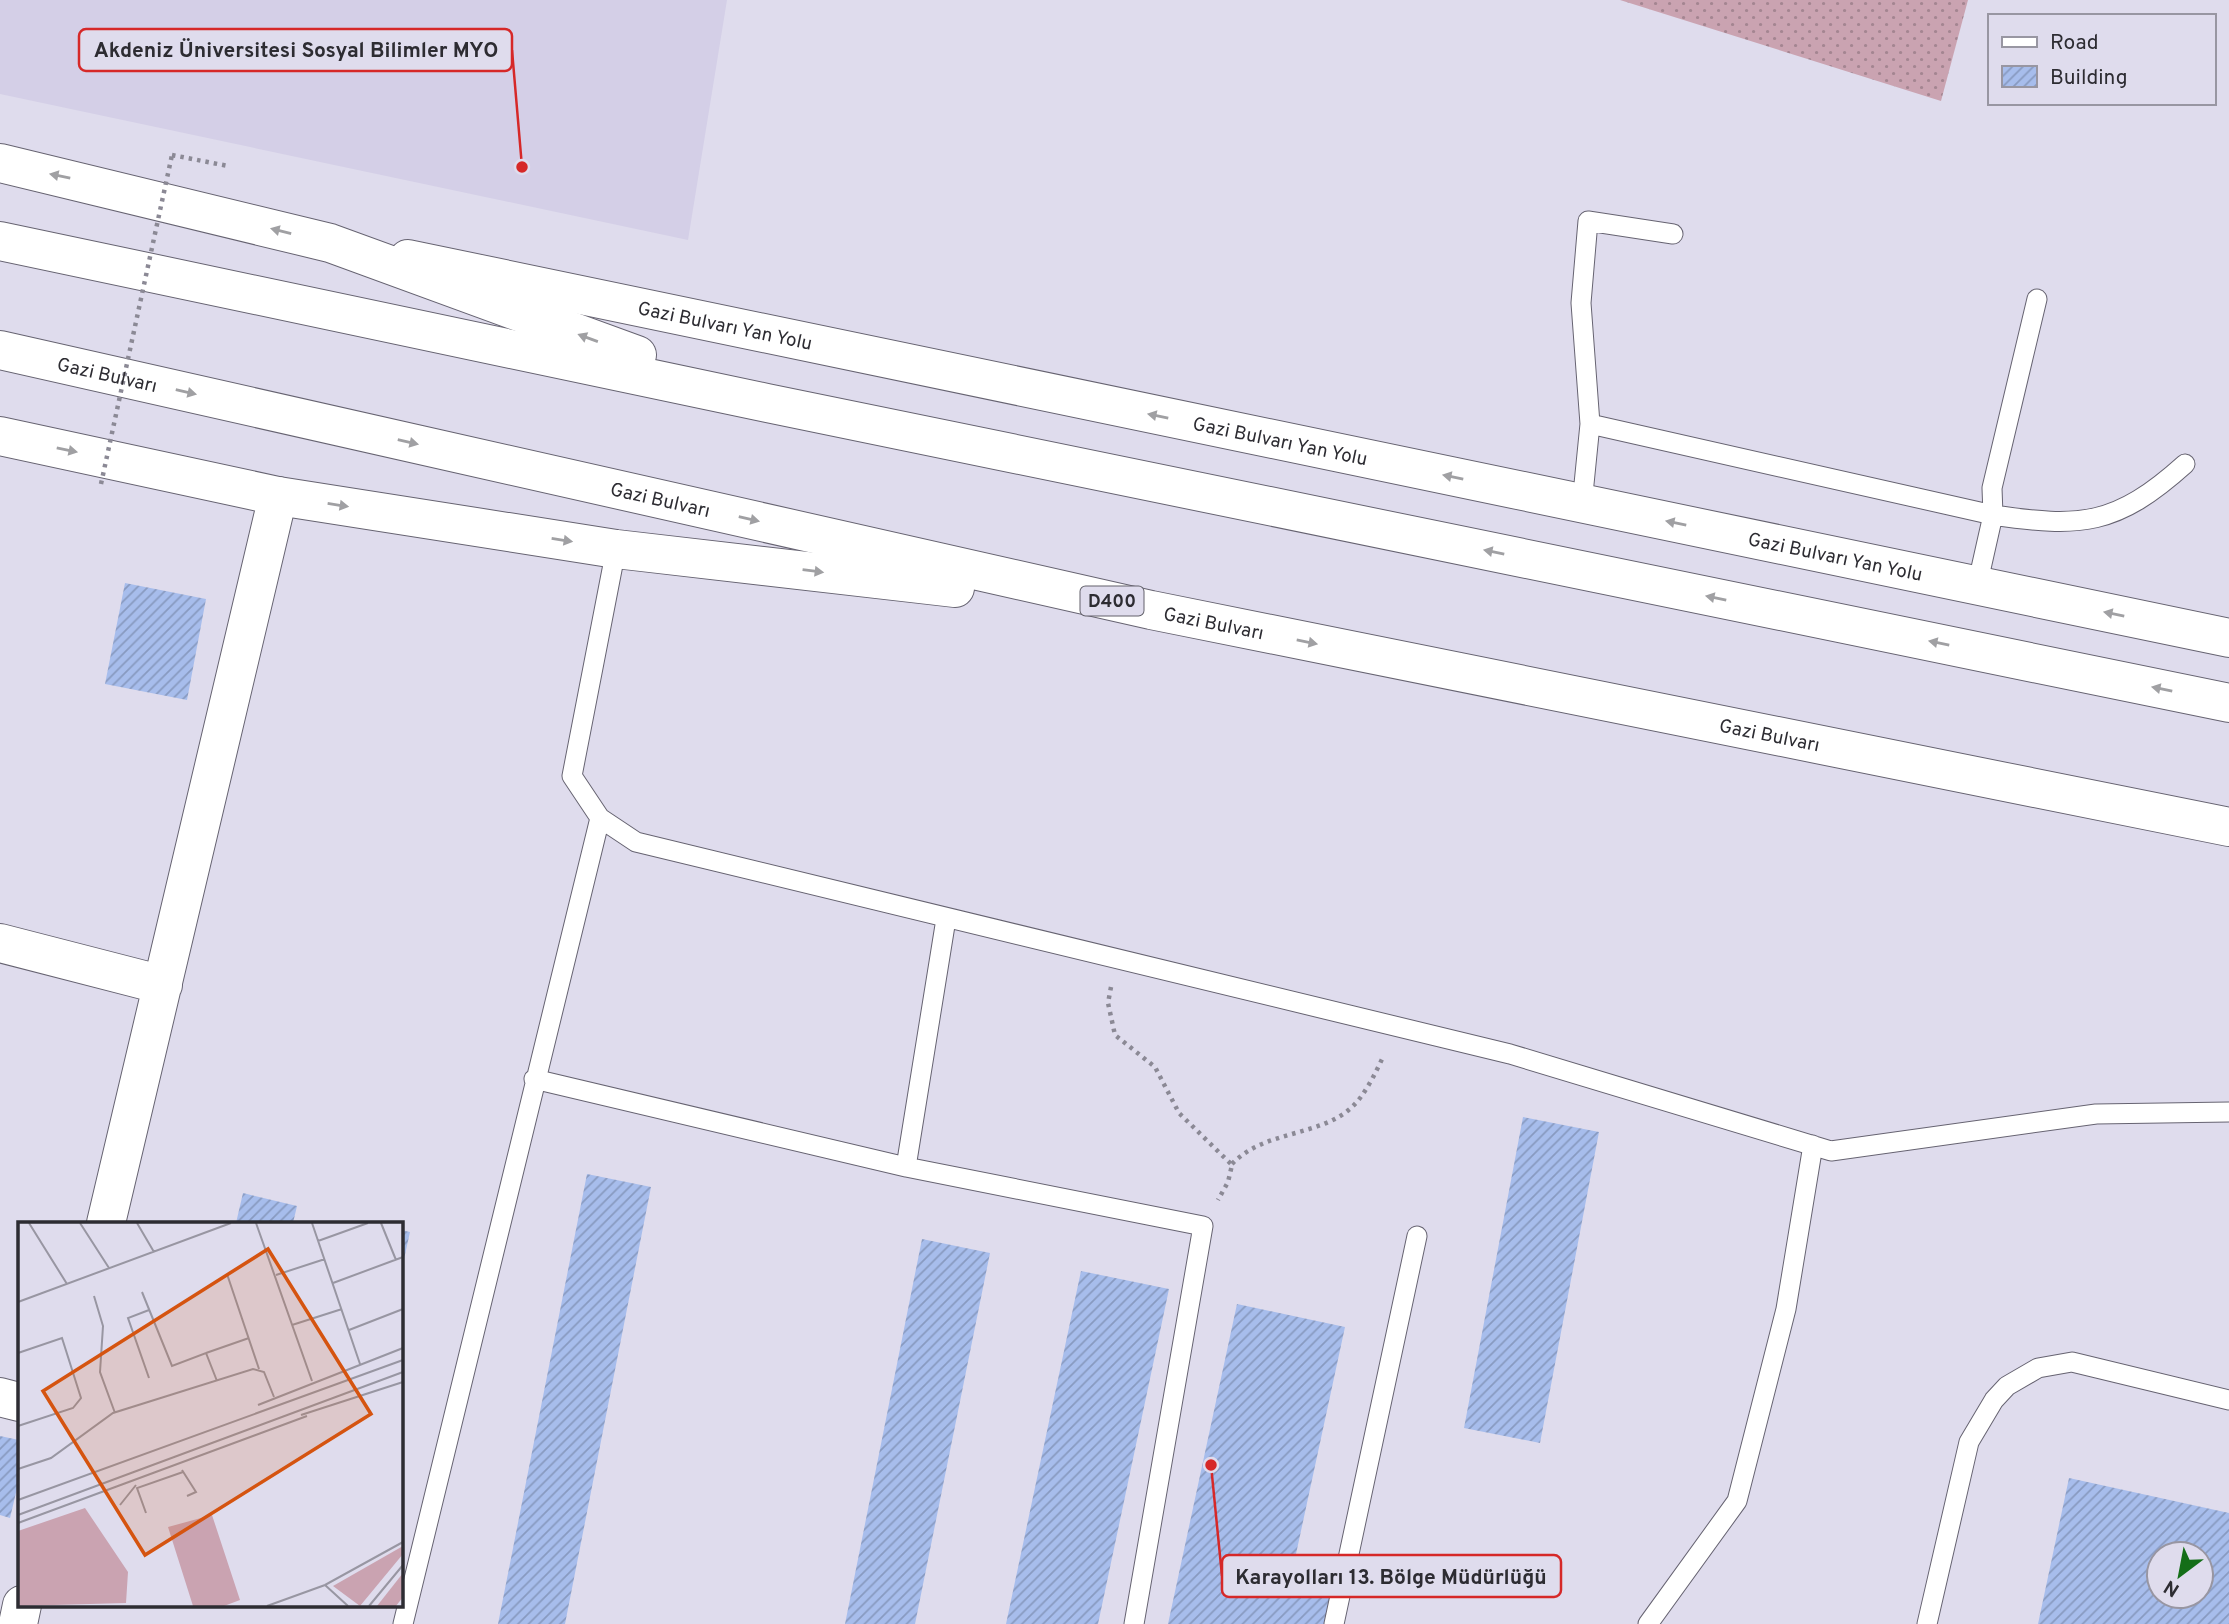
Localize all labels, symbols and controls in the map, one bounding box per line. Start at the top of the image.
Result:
legend [1988,14,2215,105]
callout: Akdeniz Üniversitesi Sosyal Bilimler MYO [79,29,512,71]
text: Road [2050,30,2099,57]
text: Akdeniz Üniversitesi Sosyal Bilimler MYO [94,38,498,65]
text: Building [2050,65,2128,92]
one-way arrow [49,171,71,182]
one-way arrow [270,225,292,236]
street label: Gazi Bulvarı Yan Yolu [635,297,814,357]
one-way arrow [578,332,599,343]
street label: Gazi Bulvarı [55,353,159,399]
one-way arrow [175,387,197,398]
one-way arrow [1147,410,1169,421]
street label: Gazi Bulvarı Yan Yolu [1190,413,1369,472]
one-way arrow [397,437,419,448]
one-way arrow [56,445,78,456]
one-way arrow [1442,472,1464,483]
street label: Gazi Bulvarı [608,478,712,524]
one-way arrow [327,500,349,511]
one-way arrow [738,514,760,525]
one-way arrow [1665,518,1687,529]
street label: Gazi Bulvarı Yan Yolu [1746,528,1924,588]
one-way arrow [552,535,574,546]
one-way arrow [1483,547,1505,558]
one-way arrow [802,566,824,577]
road number: D400 [1080,586,1144,616]
one-way arrow [1705,592,1727,603]
street label: Gazi Bulvarı [1161,603,1266,646]
one-way arrow [2103,609,2125,620]
one-way arrow [1296,636,1318,647]
one-way arrow [1928,638,1950,649]
one-way arrow [2151,684,2173,695]
street label: Gazi Bulvarı [1717,715,1822,758]
inset map [18,1222,402,1606]
north arrow [2145,1540,2215,1610]
callout: Karayolları 13. Bölge Müdürlüğü [1222,1555,1561,1597]
text: Karayolları 13. Bölge Müdürlüğü [1235,1565,1547,1592]
text: N [2160,1574,2184,1602]

